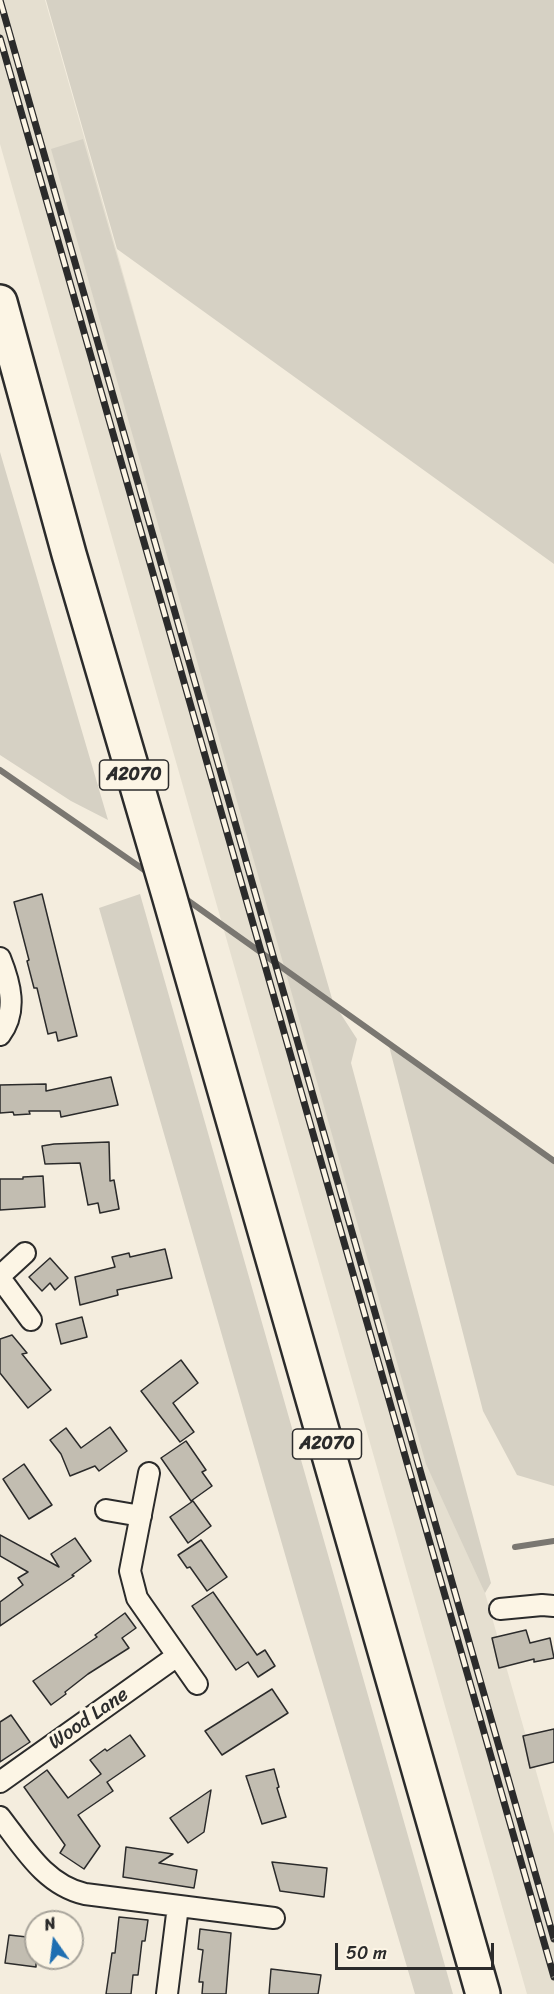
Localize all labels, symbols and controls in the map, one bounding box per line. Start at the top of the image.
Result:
road number: A2070 [100,760,168,790]
road number: A2070 [292,1429,362,1459]
street label: Wood Lane [45,1683,133,1755]
text: N [41,1909,59,1939]
north arrow [24,1910,84,1970]
scale bar [338,1931,497,1969]
text: 50 m [346,1937,387,1969]

